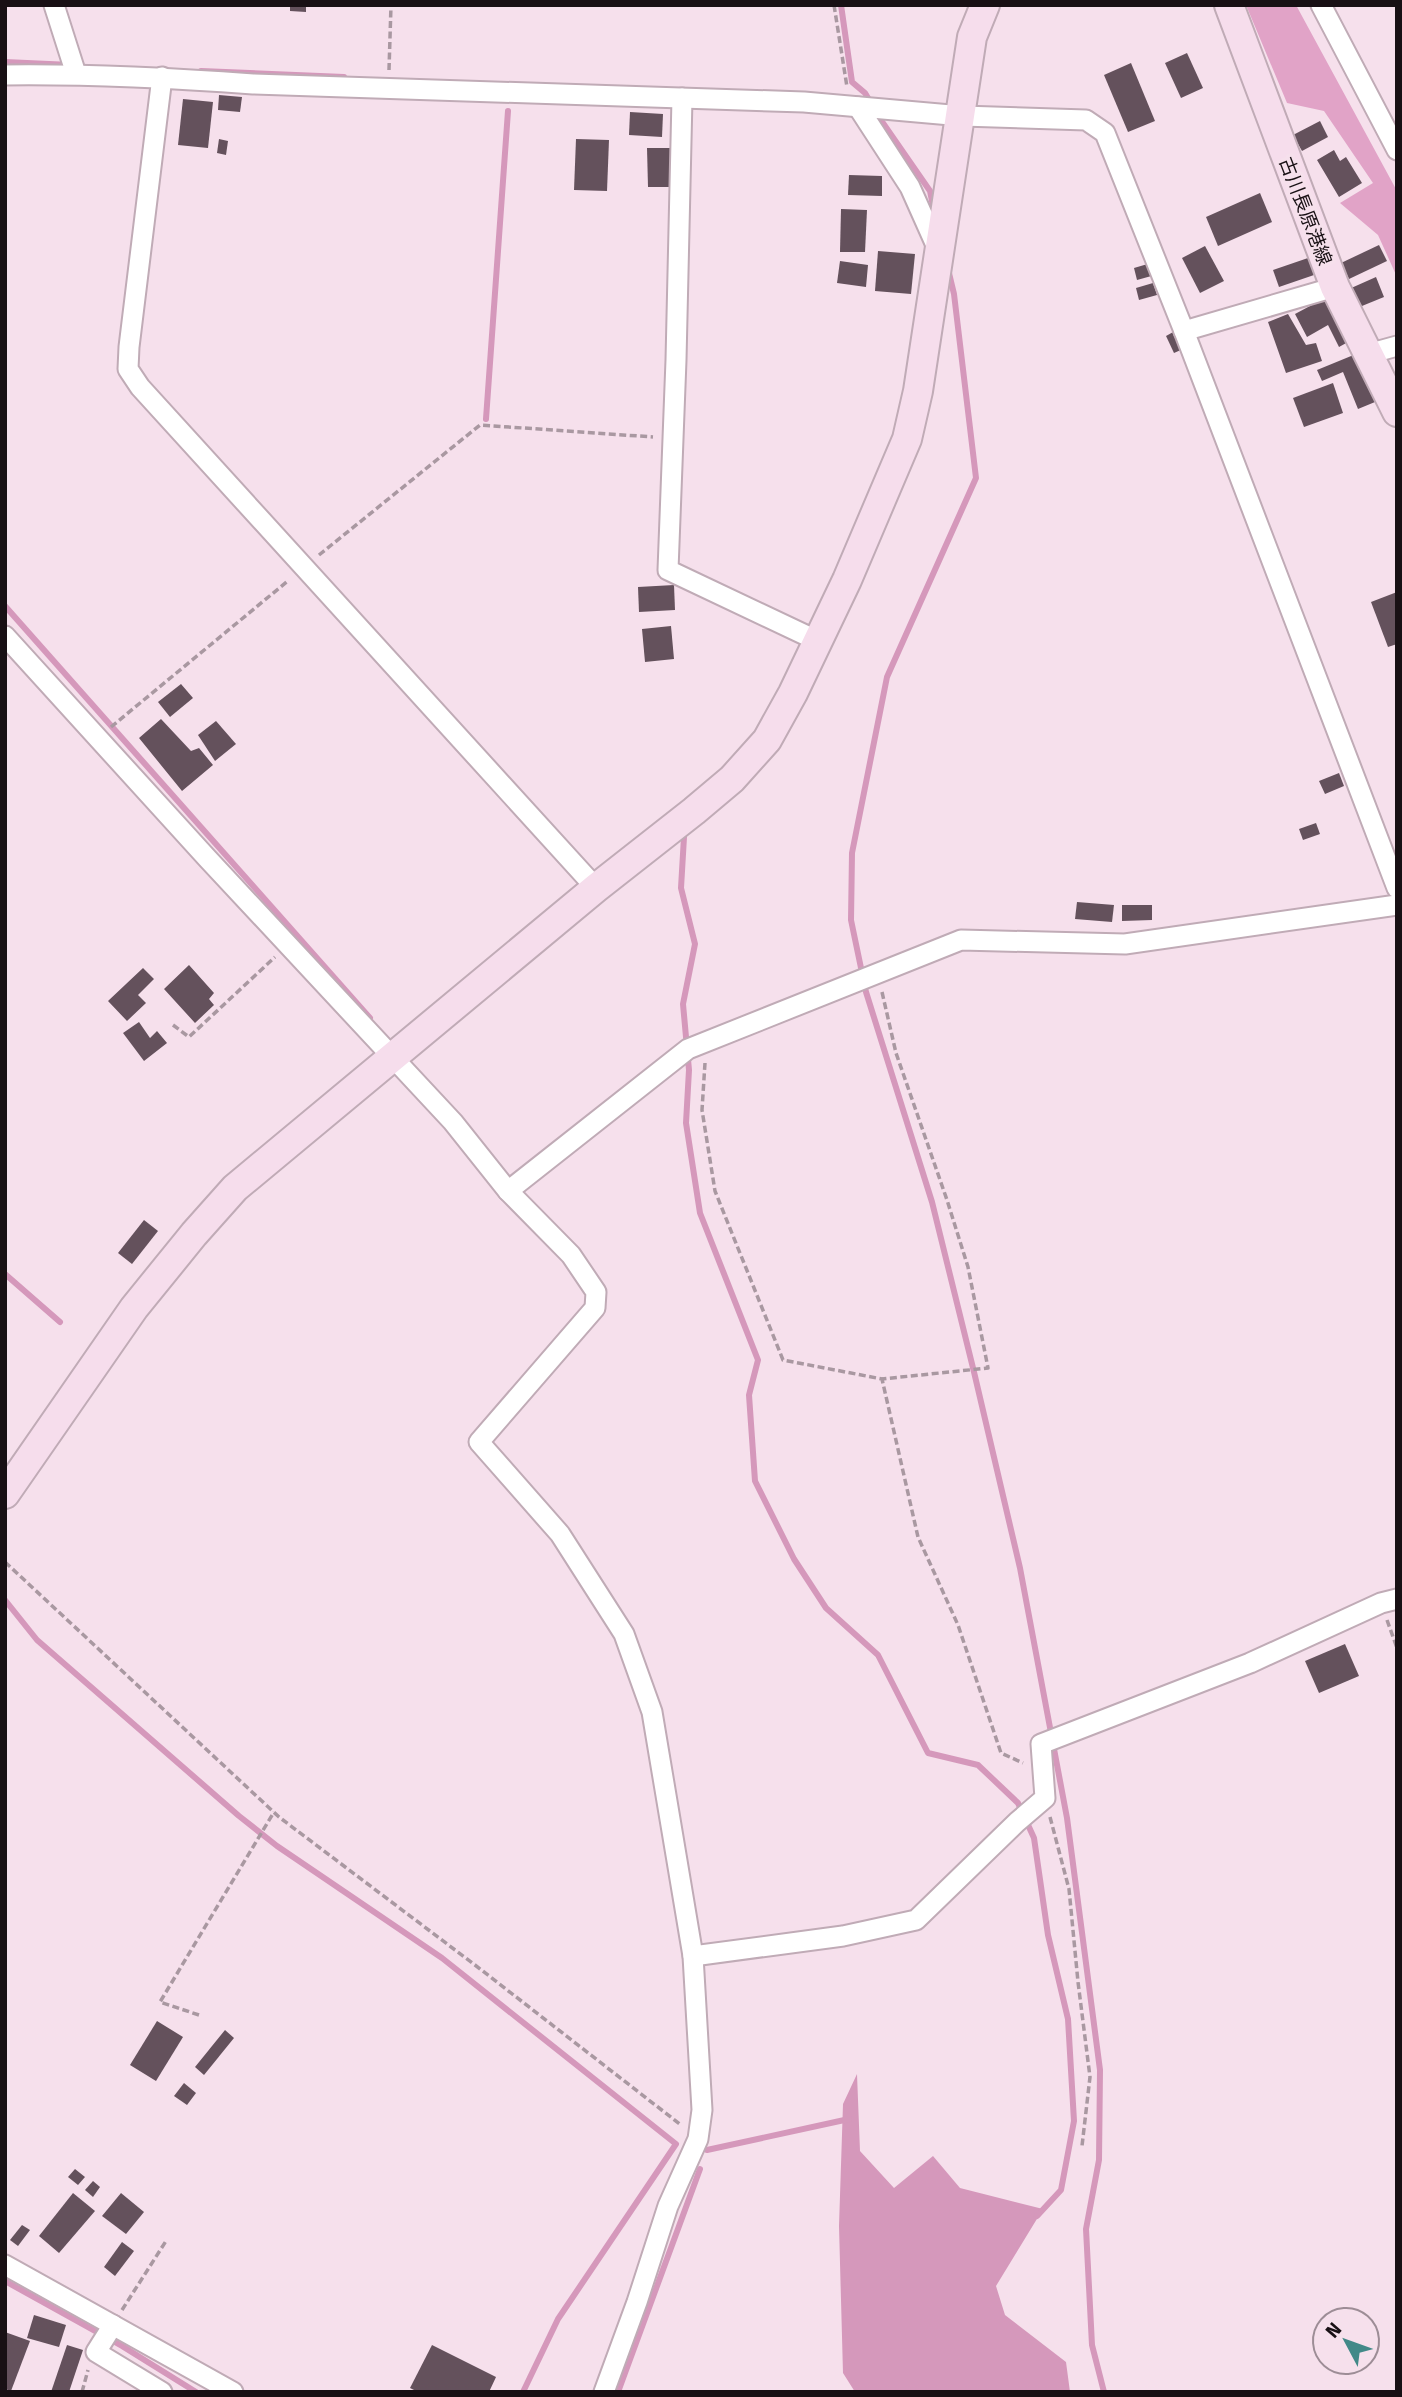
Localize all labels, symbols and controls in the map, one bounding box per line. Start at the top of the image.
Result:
street label: 古川長原港線 [1274,154,1337,269]
north arrow [1311,2306,1381,2376]
text: N [1321,2318,1346,2342]

